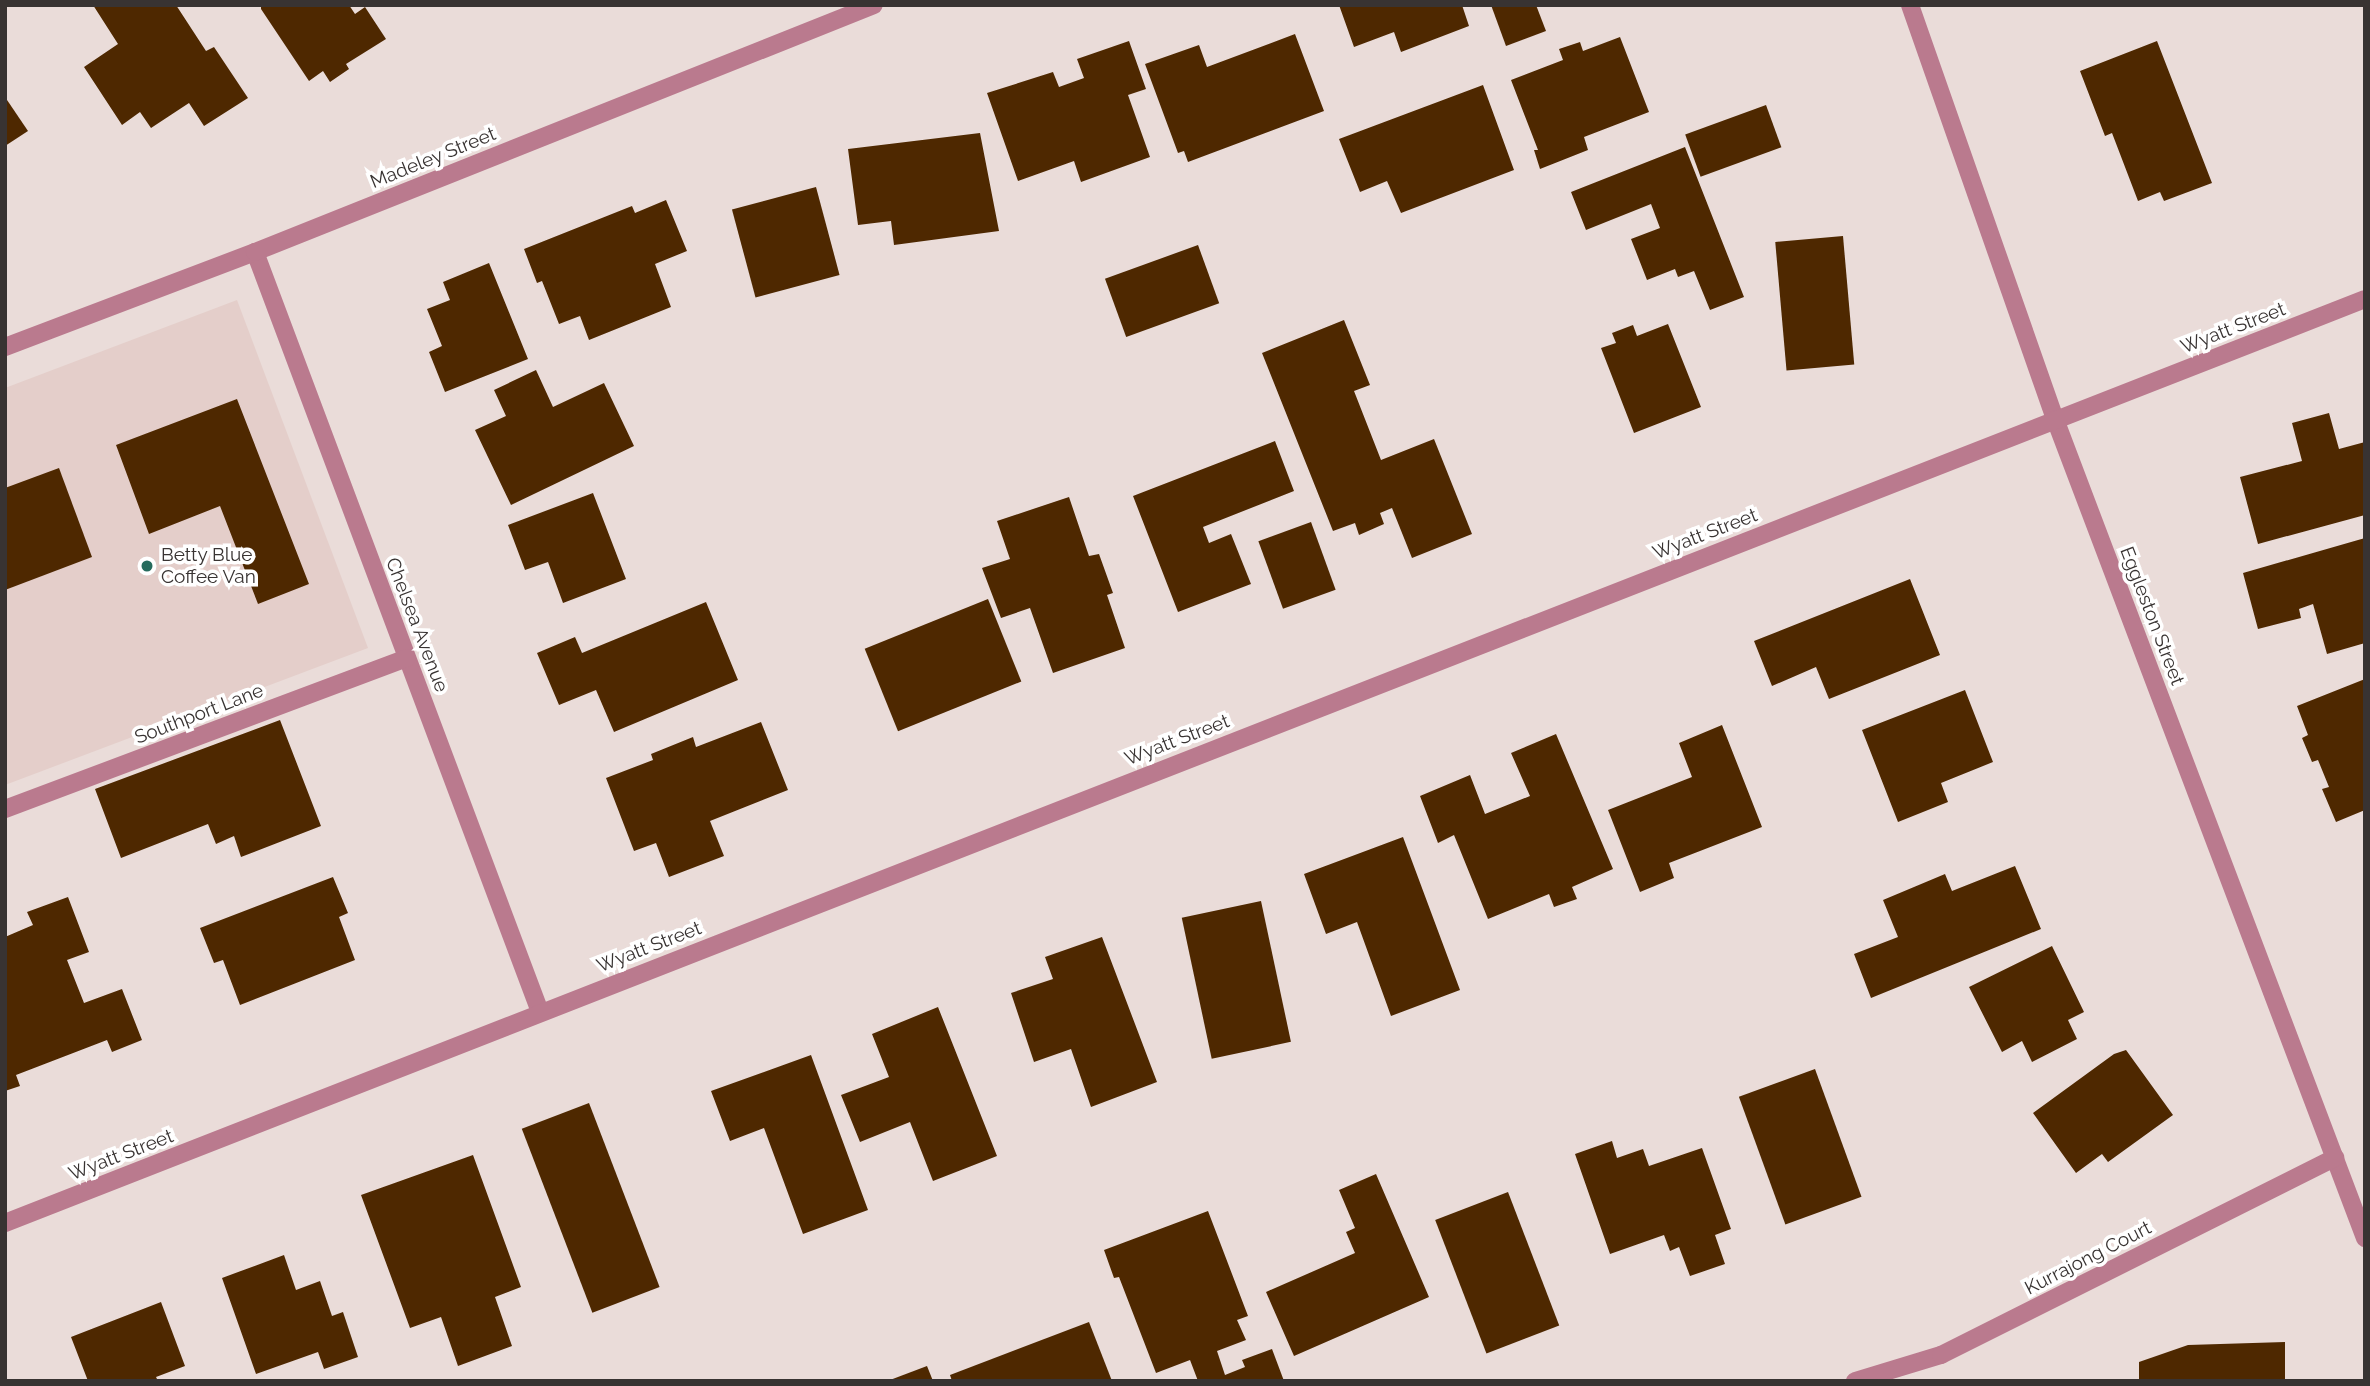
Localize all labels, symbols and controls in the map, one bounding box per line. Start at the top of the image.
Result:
street label: Madeley Street [367,122,499,194]
street label: Wyatt Street [2177,298,2289,358]
street label: Wyatt Street [1649,504,1761,564]
place label: Betty Blue Coffee Van [161,544,256,588]
street label: Eggleston Street [2115,544,2189,688]
street label: Chelsea Avenue [381,554,453,696]
marker: Betty Blue Coffee Van [139,558,155,574]
street label: Southport Lane [131,679,267,749]
street label: Wyatt Street [1121,710,1233,770]
street label: Wyatt Street [593,917,705,977]
street label: Wyatt Street [65,1125,177,1185]
street label: Kurrajong Court [2021,1216,2155,1300]

